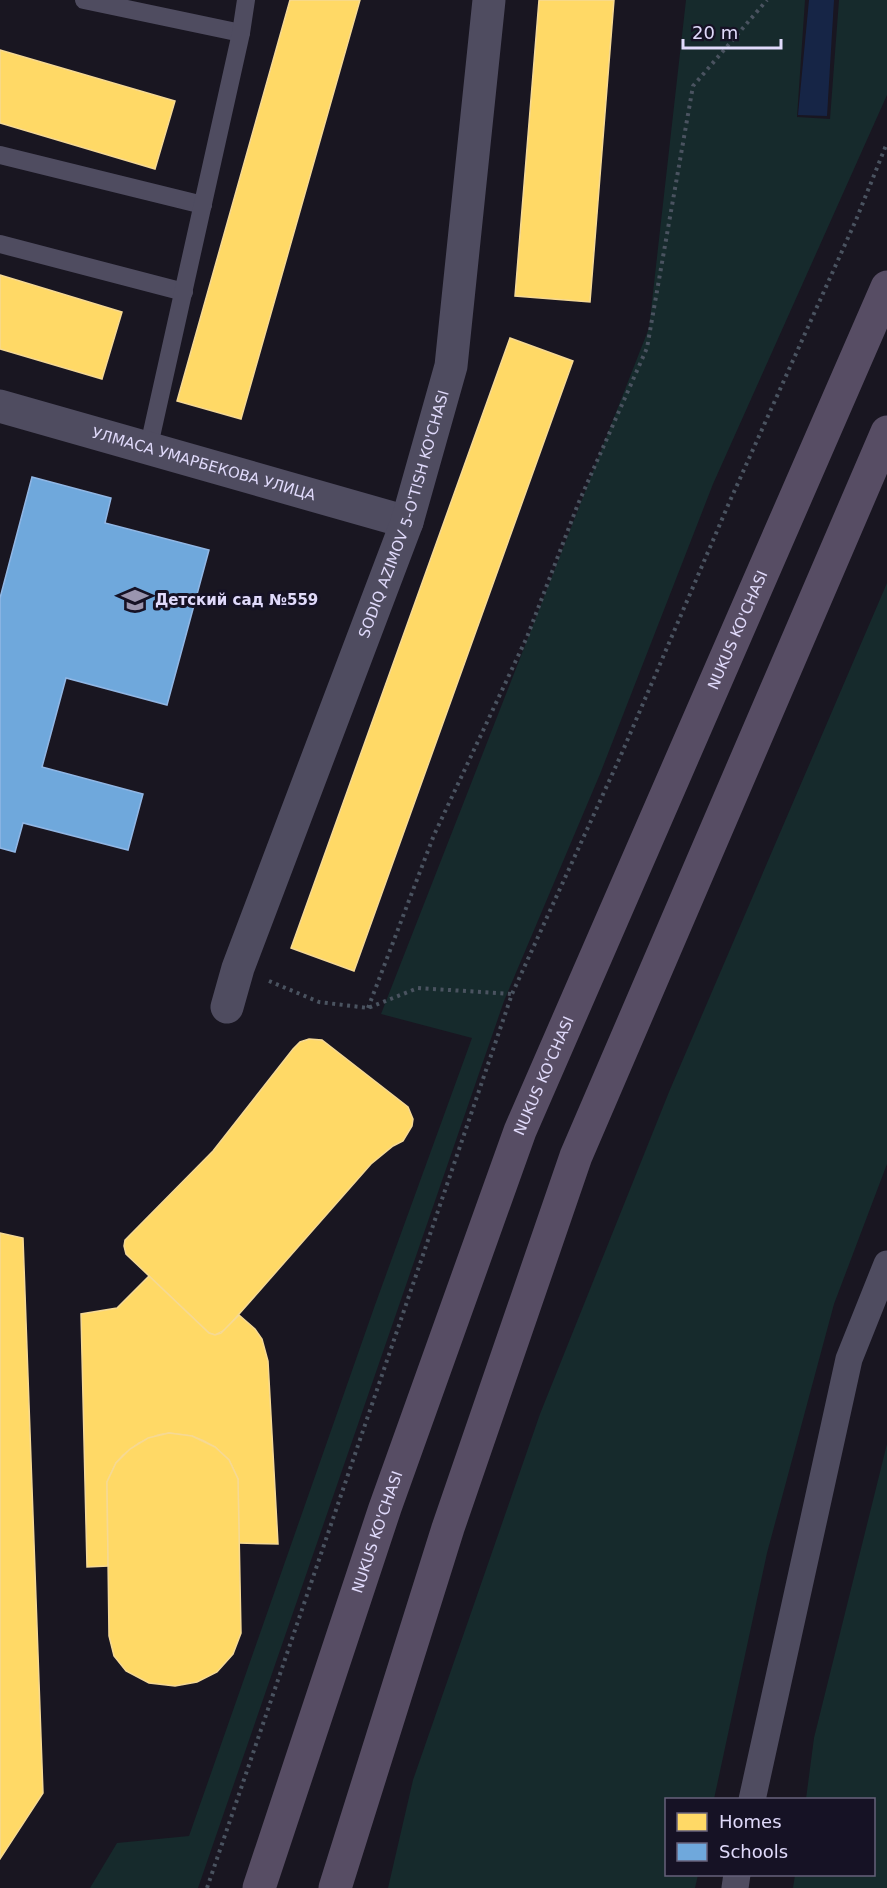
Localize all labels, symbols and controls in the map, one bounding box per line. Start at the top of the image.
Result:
scale bar [683,12,780,50]
text: 20 m [692,22,738,43]
street label: SODIQ AZIMOV 5-O'TISH KO'CHASI [355,388,453,641]
street label: УЛМАСА УМАРБЕКОВА УЛИЦА [90,424,318,505]
street label: NUKUS KO'CHASI [704,568,772,692]
school or university icon: Детский сад №559 [120,585,150,615]
place label: Детский сад №559 [155,591,318,609]
street label: NUKUS KO'CHASI [510,1014,578,1138]
street label: NUKUS KO'CHASI [348,1469,406,1596]
legend [665,1798,875,1876]
text: Homes [719,1811,782,1832]
text: Schools [719,1841,788,1862]

